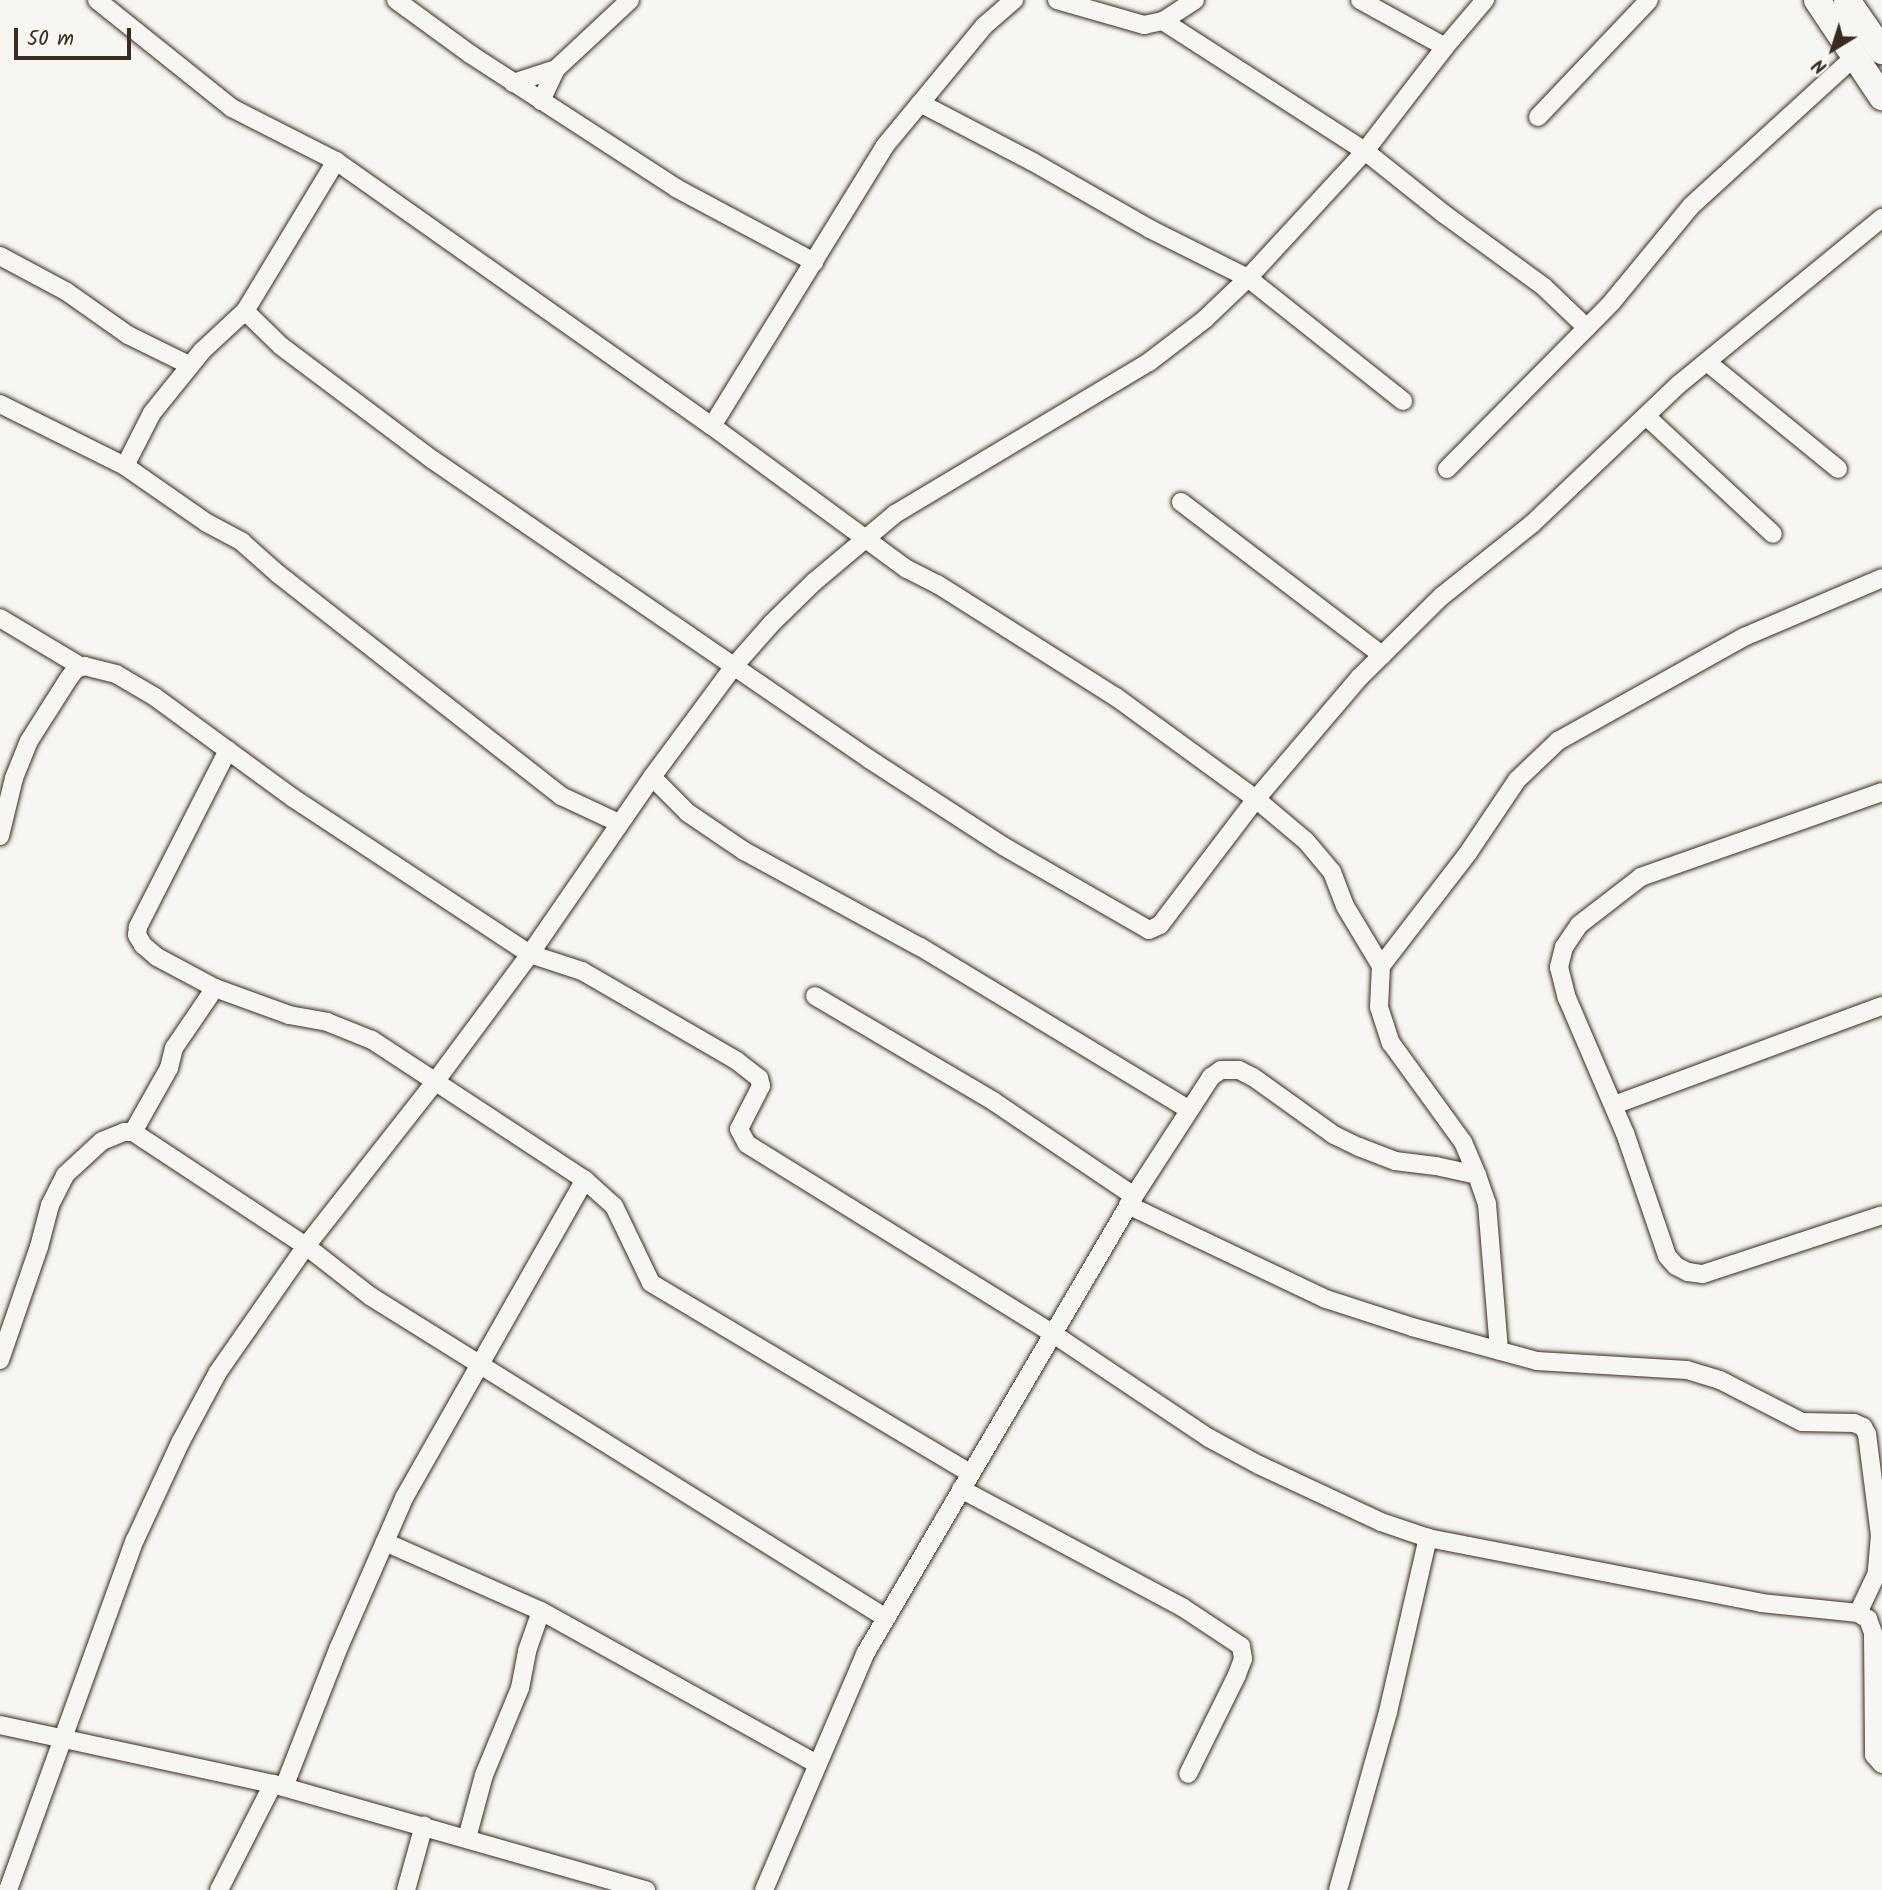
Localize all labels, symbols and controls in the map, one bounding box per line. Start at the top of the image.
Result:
scale bar [18,14,135,58]
north arrow [1798,14,1868,84]
text: 50 m [27,23,74,56]
text: N [1806,50,1834,81]

